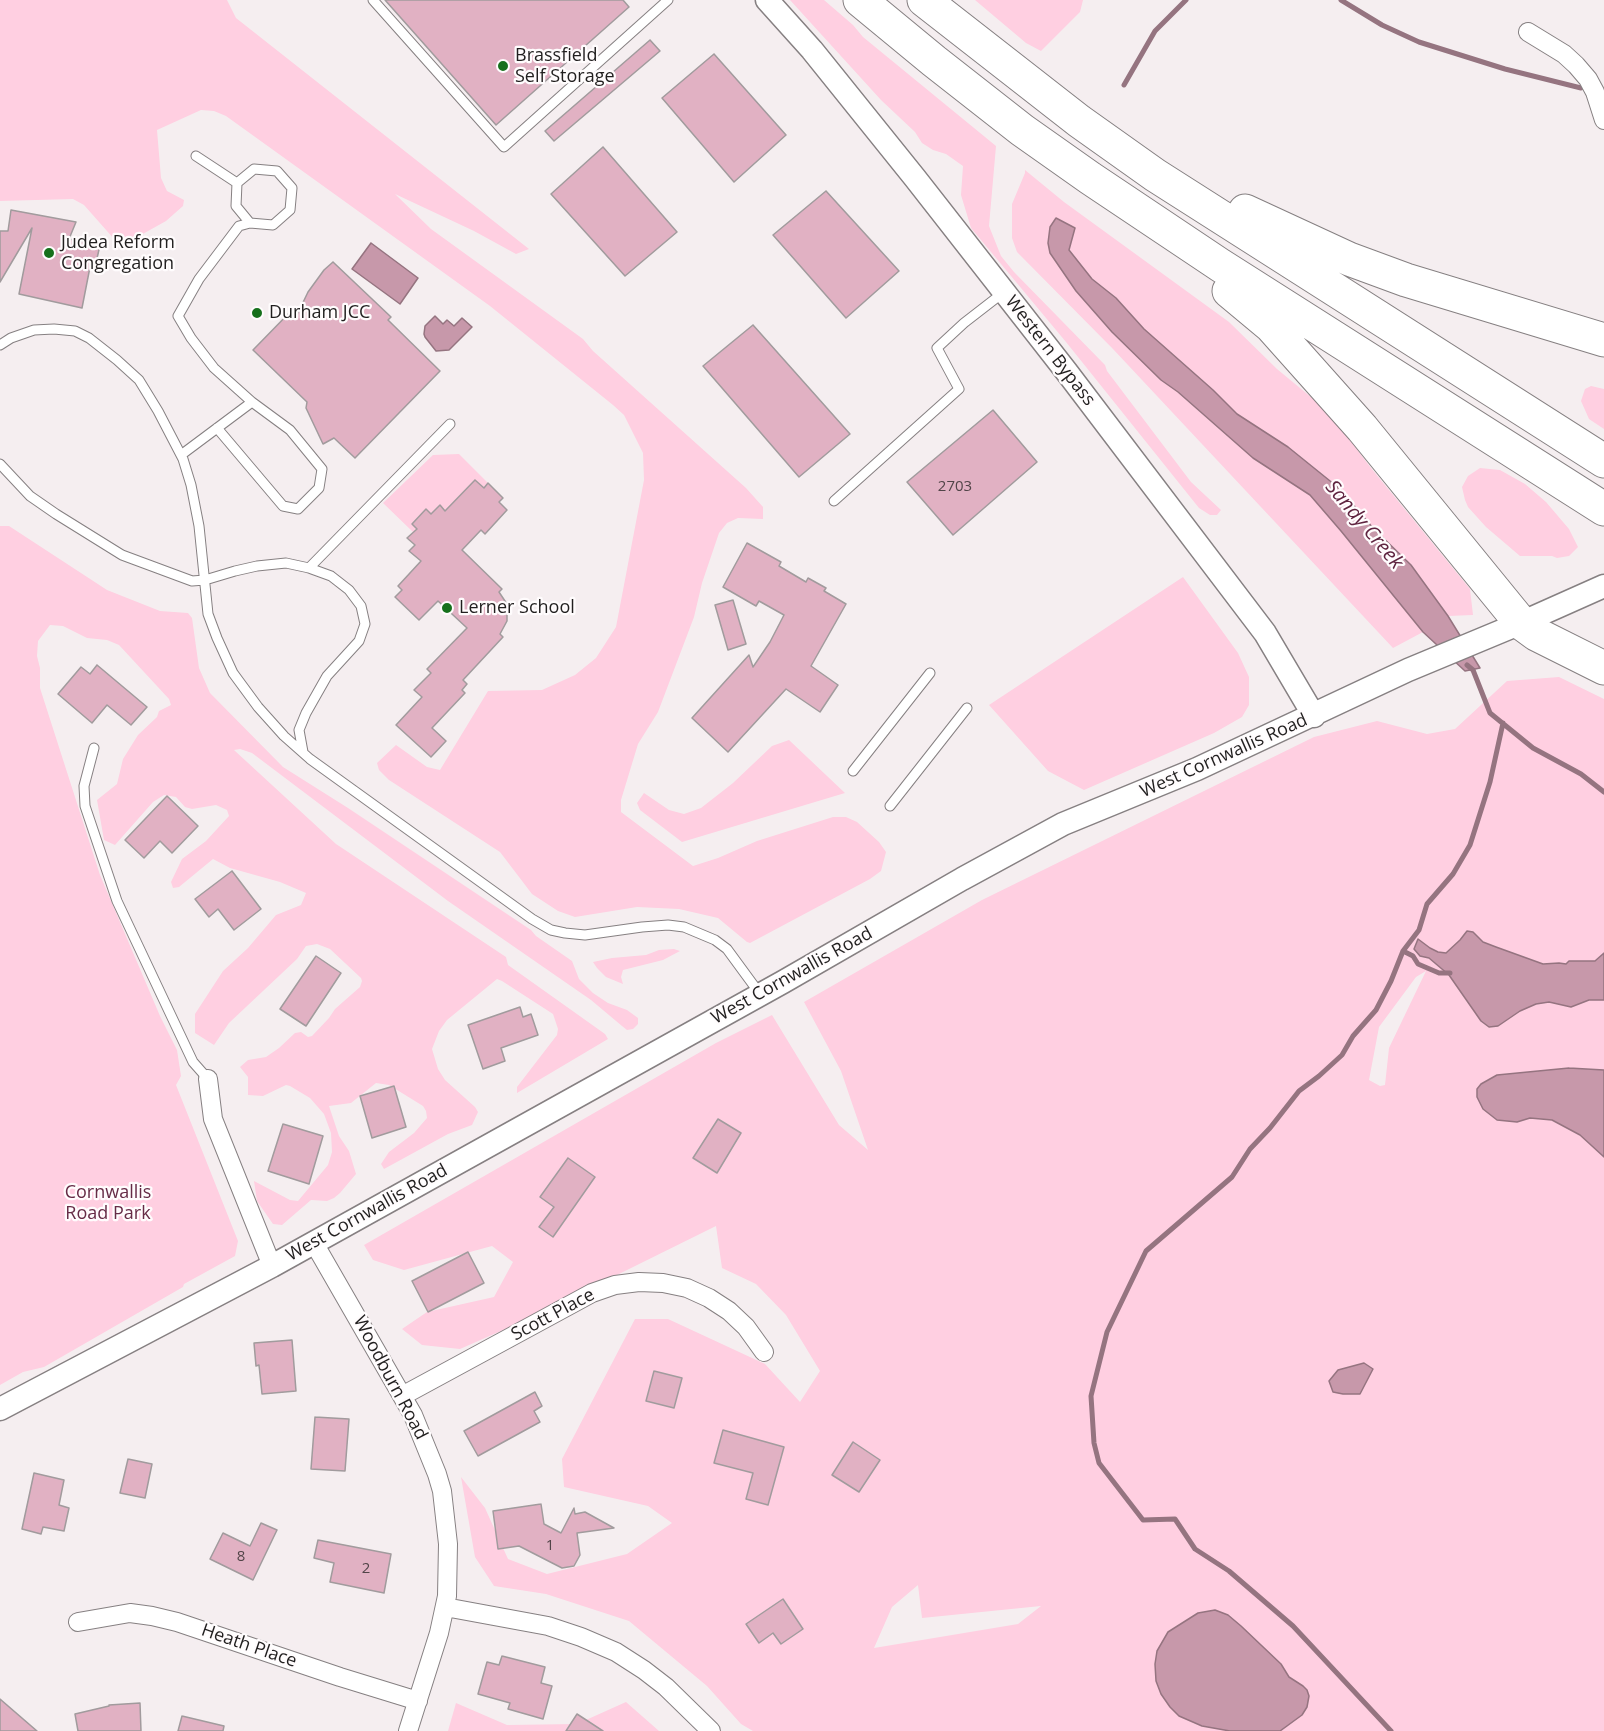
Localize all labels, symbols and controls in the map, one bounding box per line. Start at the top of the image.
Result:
place label: Brassfield Self Storage [515,45,615,88]
marker: Brassfield Self Storage [496,59,510,73]
place label: Judea Reform Congregation [61,232,175,274]
marker: Judea Reform Congregation [42,246,56,260]
street label: Western Bypass [1000,292,1100,410]
place label: Durham JCC [269,302,370,324]
marker: Durham JCC [250,306,264,320]
water label: Sandy Creek [1320,476,1408,574]
house number: 2703 [938,478,972,496]
place label: Lerner School [459,597,575,619]
marker: Lerner School [440,601,454,615]
street label: West Cornwallis Road [1137,709,1311,803]
street label: West Cornwallis Road [708,923,876,1029]
street label: West Cornwallis Road [283,1160,451,1266]
park label: Cornwallis Road Park [65,1182,151,1224]
street label: Scott Place [508,1284,598,1346]
street label: Woodburn Road [348,1312,432,1444]
house number: 1 [546,1537,554,1555]
house number: 8 [237,1548,245,1566]
house number: 2 [362,1560,370,1578]
street label: Heath Place [198,1620,300,1672]

